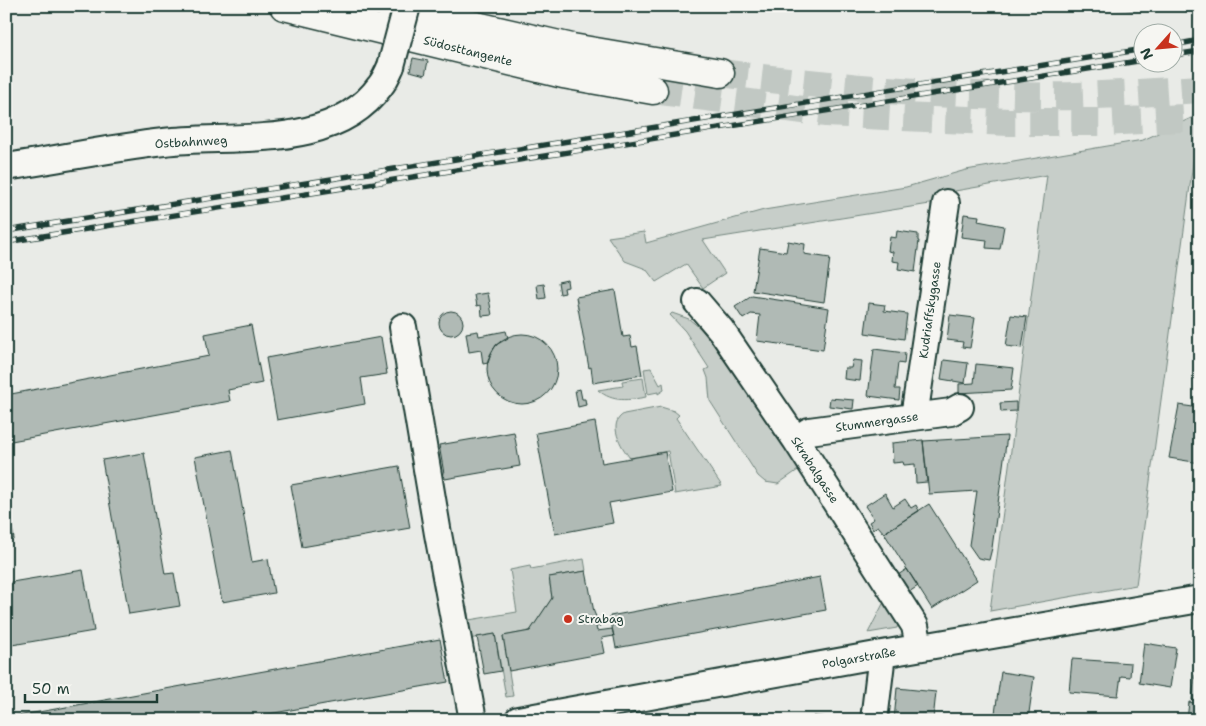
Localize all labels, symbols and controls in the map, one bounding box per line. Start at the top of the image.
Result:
north arrow [1134,22,1184,72]
street label: Südosttangente [422,32,514,70]
text: N [1136,45,1157,63]
street label: Ostbahnweg [154,132,228,152]
street label: Kudriaffskygasse [915,260,945,360]
street label: Stummergasse [834,408,920,436]
street label: Skrabalgasse [787,434,843,507]
place label: Strabag [578,611,624,627]
marker: Strabag [562,613,574,625]
street label: Polgarstraße [821,644,897,672]
scale bar [25,671,158,703]
text: 50 m [32,679,70,699]

